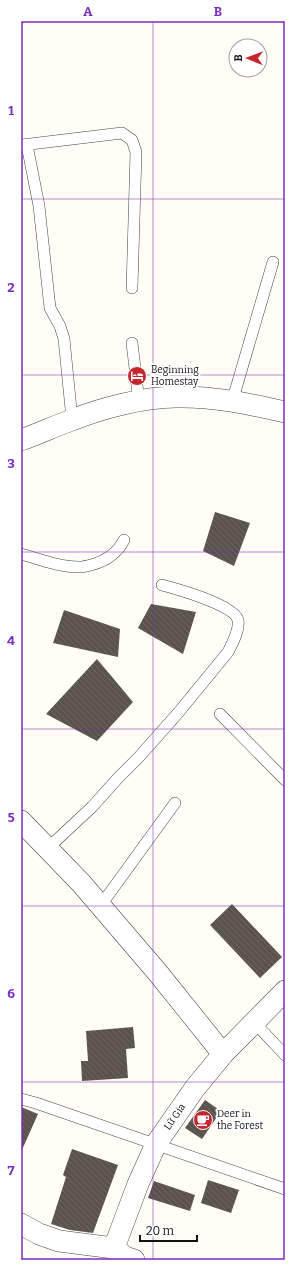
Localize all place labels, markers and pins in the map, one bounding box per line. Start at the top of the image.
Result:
place label: Beginning Homestay [151,364,199,388]
hotel icon: Beginning Homestay [126,365,148,387]
place label: Deer in the Forest [217,1108,264,1132]
cafe icon: Deer in the Forest [192,1109,214,1131]

